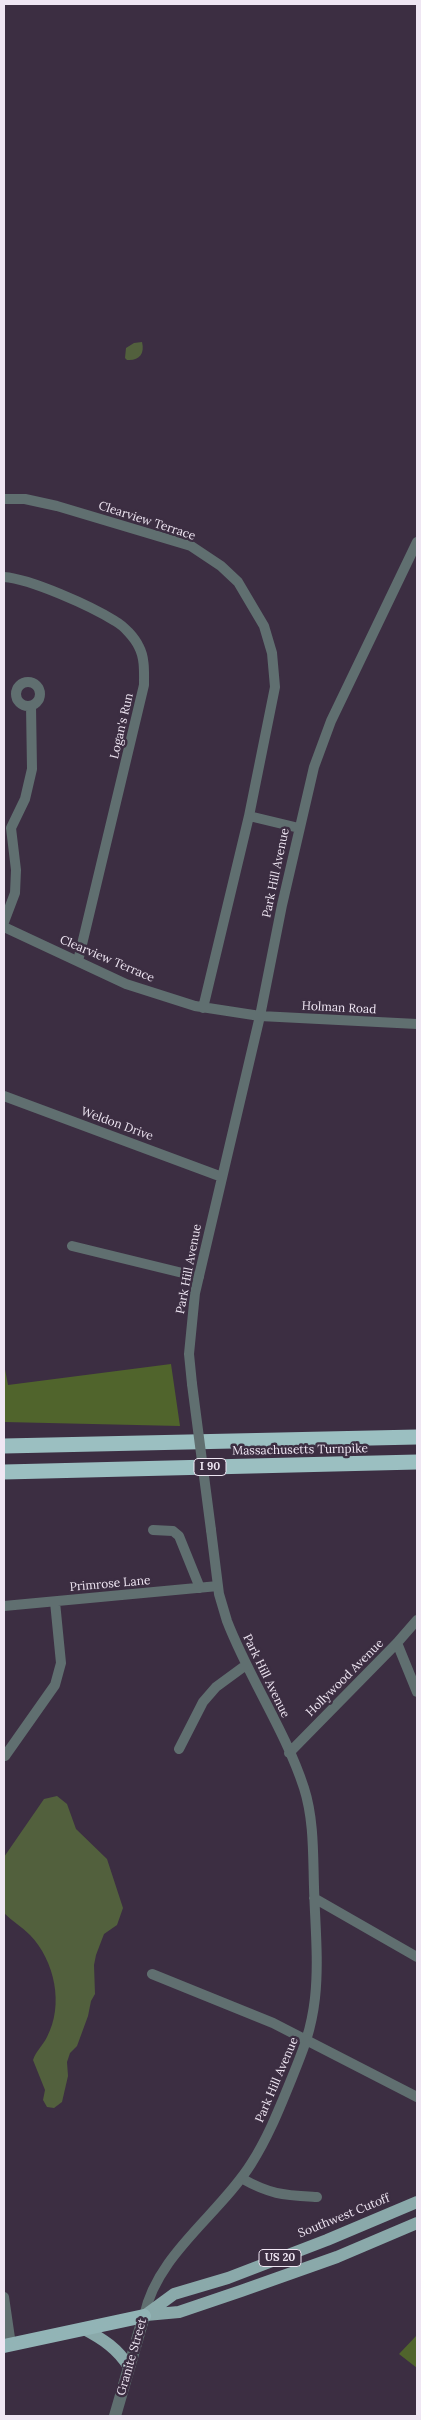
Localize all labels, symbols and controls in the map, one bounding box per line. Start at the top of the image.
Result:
street label: Clearview Terrace [97,499,197,543]
street label: Logan's Run [107,692,137,760]
street label: Park Hill Avenue [259,827,293,919]
street label: Clearview Terrace [58,933,156,985]
street label: Holman Road [301,999,377,1017]
street label: Weldon Drive [79,1104,155,1144]
street label: Park Hill Avenue [173,1223,205,1315]
street label: Massachusetts Turnpike [232,1442,368,1458]
road number: I 90 [194,1458,226,1475]
street label: Primrose Lane [69,1573,151,1595]
street label: Park Hill Avenue [240,1632,292,1720]
street label: Hollywood Avenue [303,1636,387,1720]
street label: Park Hill Avenue [253,2035,301,2125]
street label: Southwest Cutoff [296,2191,392,2241]
road number: US 20 [259,2250,301,2266]
street label: Granite Street [114,2317,150,2397]

